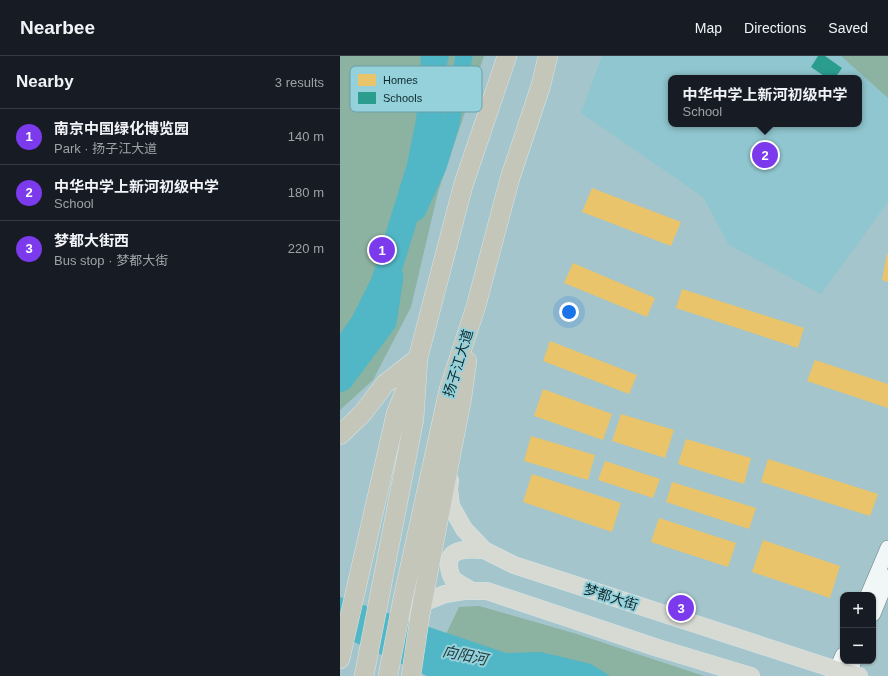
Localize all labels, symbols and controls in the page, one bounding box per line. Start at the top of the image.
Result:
text: Nearbee [20,17,95,38]
text: Map [695,20,722,36]
text: Directions [744,20,806,36]
text: Saved [828,20,868,36]
legend [350,66,482,112]
text: Nearby [16,72,74,91]
text: Homes [383,74,418,86]
text: 3 results [275,75,324,90]
popup [668,75,862,127]
text: 中华中学上新河初级中学 [682,86,848,103]
text: Schools [383,92,423,104]
text: School [682,104,722,119]
text: 南京中国绿化博览园 [54,120,189,137]
text: 1 [25,129,33,144]
text: 140 m [288,129,324,144]
pin: 2 [752,140,778,170]
text: Park · 扬子江大道 [54,141,157,156]
text: 中华中学上新河初级中学 [54,178,219,195]
text: 2 [25,185,33,200]
text: 180 m [288,185,324,200]
text: School [54,196,94,211]
text: 梦都大街西 [54,232,129,249]
pin: 1 [369,235,395,265]
text: 3 [25,241,33,256]
text: 220 m [288,241,324,256]
text: Bus stop · 梦都大街 [54,253,168,268]
your location [559,302,579,322]
street label: 扬子江大道 [440,327,476,399]
street label: 梦都大街 [582,581,640,613]
map controls [840,592,876,664]
button: + [840,592,876,628]
pin: 3 [668,593,694,623]
button: − [840,628,876,664]
water label: 向阳河 [441,642,492,669]

